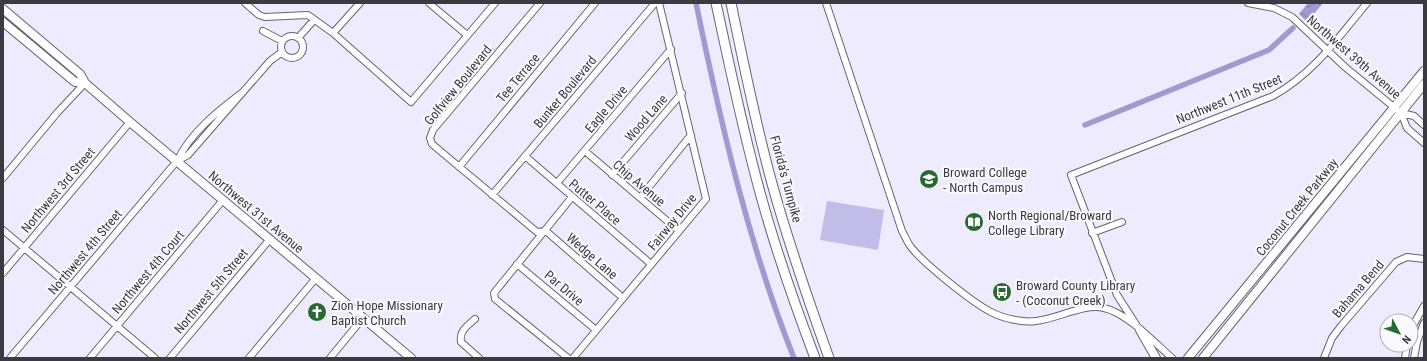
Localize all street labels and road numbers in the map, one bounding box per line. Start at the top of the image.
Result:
street label: Northwest 39th Avenue [1304,12,1404,102]
street label: Golfview Boulevard [421,42,495,128]
street label: Tee Terrace [493,50,543,106]
street label: Bunker Boulevard [531,53,599,131]
street label: Northwest 11th Street [1174,71,1284,127]
street label: Eagle Drive [582,82,630,136]
street label: Wood Lane [622,92,670,144]
street label: Florida's Turnpike [767,134,805,224]
street label: Northwest 3rd Street [18,144,98,236]
street label: Coconut Creek Parkway [1253,155,1341,259]
street label: Chip Avenue [610,157,668,209]
street label: Northwest 31st Avenue [205,168,307,256]
street label: Putter Place [566,176,624,228]
street label: Fairway Drive [645,191,699,253]
street label: Northwest 4th Street [45,206,125,298]
street label: Northwest 4th Court [109,227,187,317]
street label: Wedge Lane [563,230,621,282]
street label: Northwest 5th Street [171,245,251,337]
street label: Bahama Bend [1329,257,1387,321]
street label: Par Drive [541,267,587,309]

